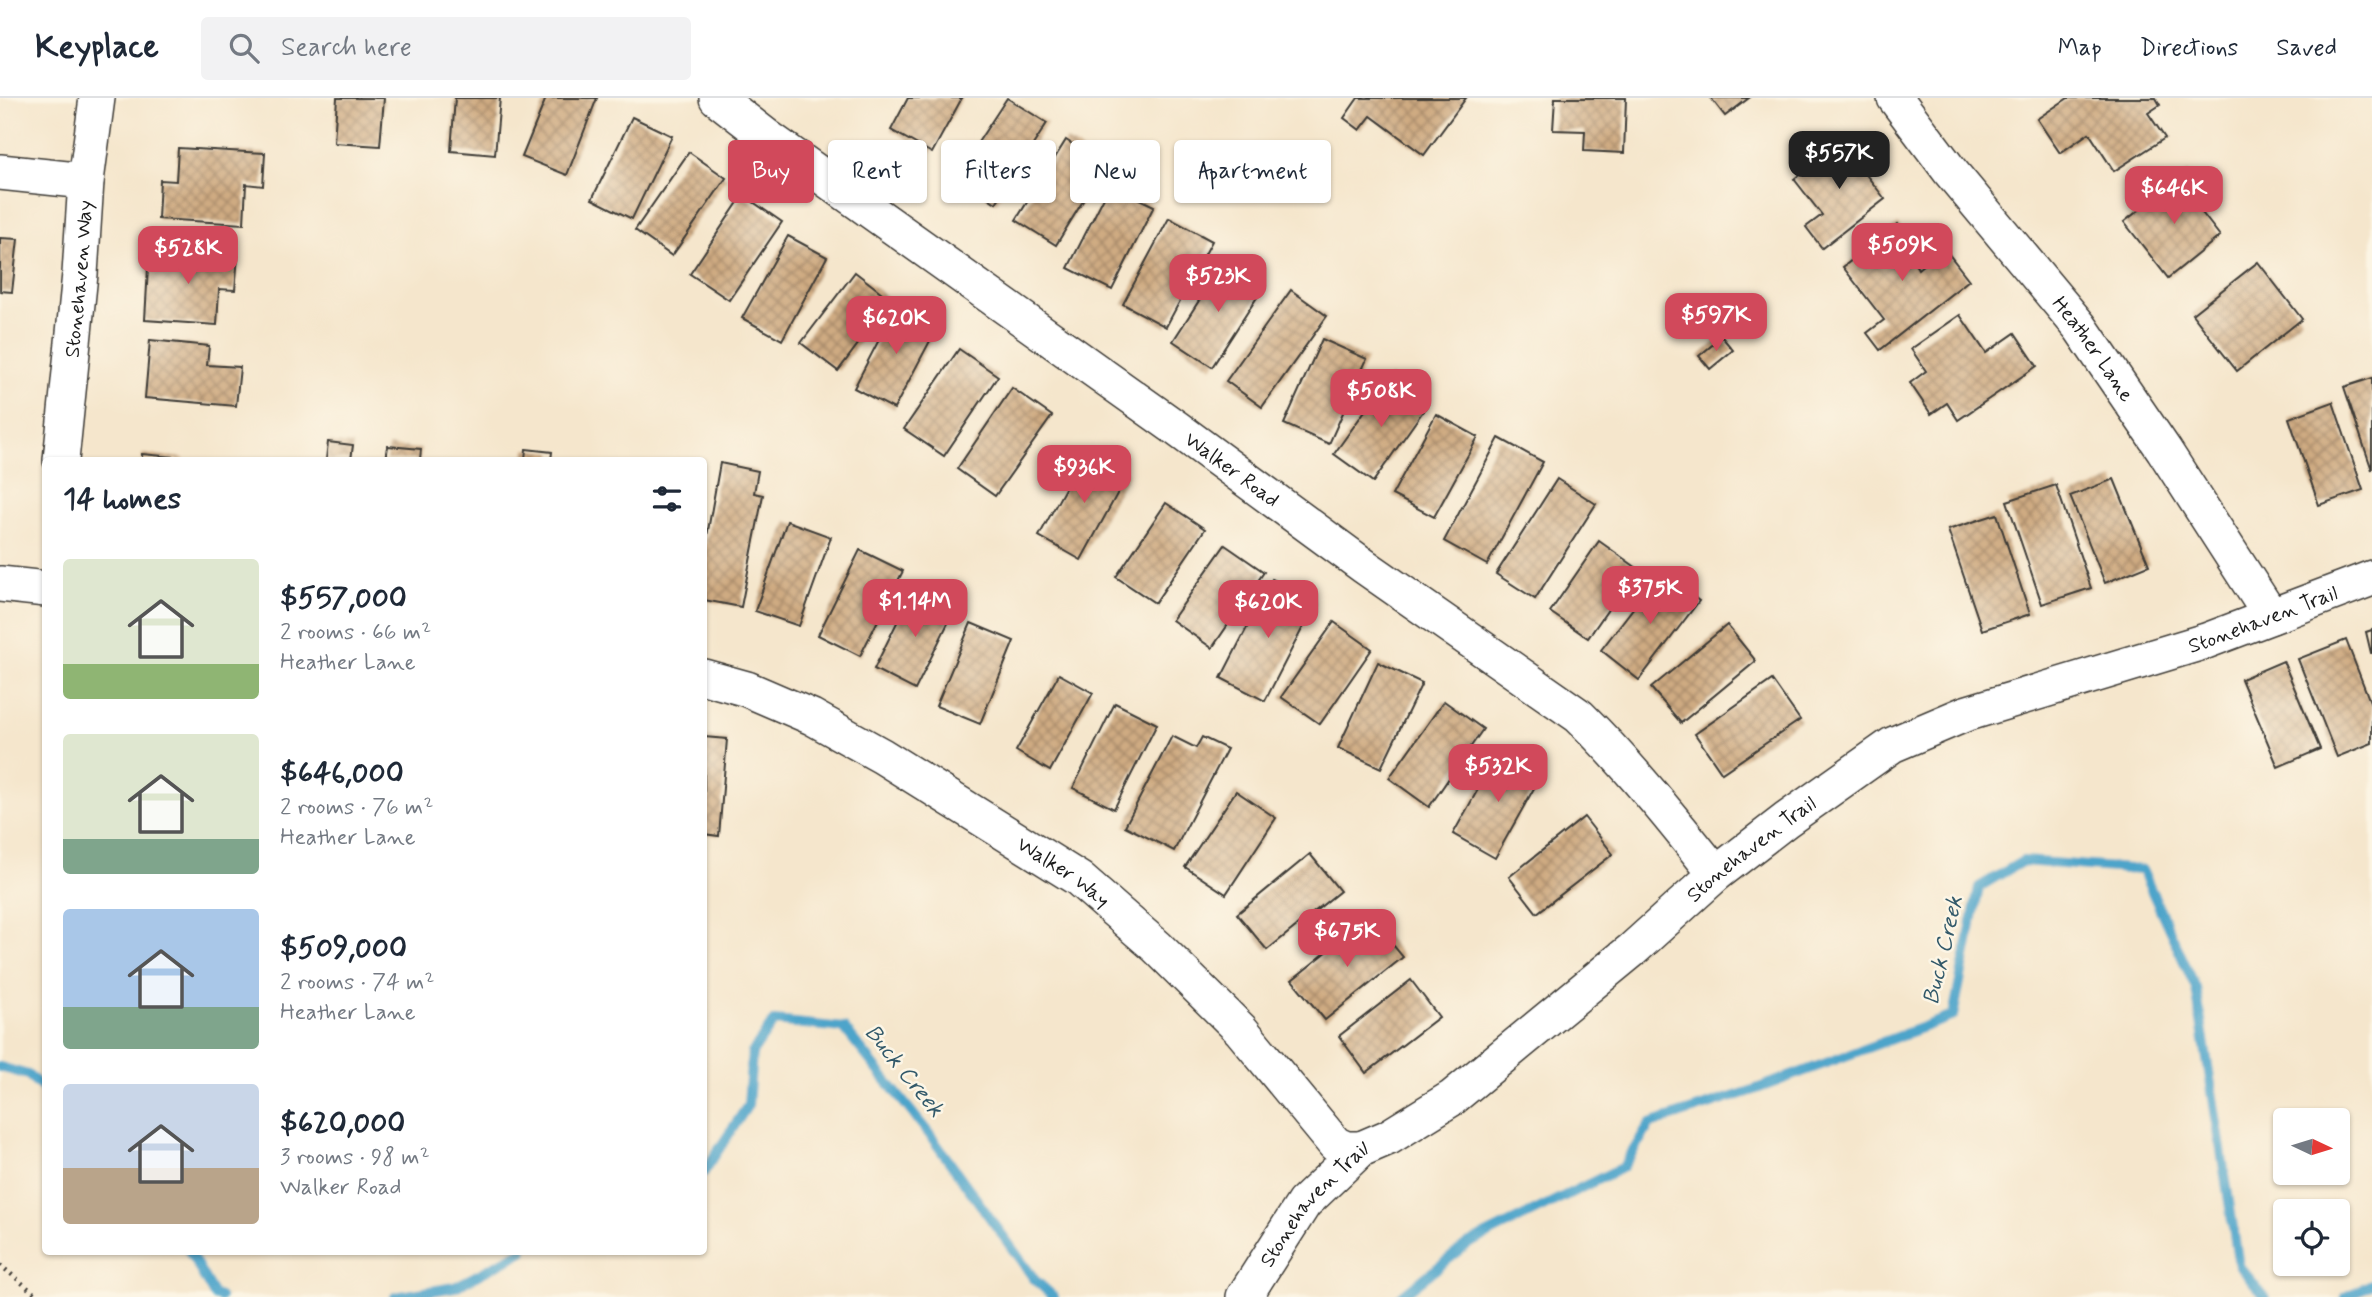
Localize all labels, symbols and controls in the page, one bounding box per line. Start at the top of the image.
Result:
search box [201,17,691,80]
text: Keyplace [35,26,159,70]
icon: search [225,29,263,67]
text: Search here [281,31,412,65]
text: Map [2058,33,2102,64]
text: Directions [2140,33,2238,64]
text: Saved [2276,33,2337,64]
pin: $557K [1790,132,1888,191]
text: $557K [1805,139,1873,169]
chip: Buy [728,140,814,203]
chip: Rent [828,140,927,203]
chip: Filters [941,140,1056,203]
chip: New [1070,140,1160,203]
chip: Apartment [1174,140,1331,203]
pin: $646K [2125,166,2223,226]
text: $646K [2141,174,2207,204]
street label: Stonehaven Way [59,199,100,359]
pin: $509K [1853,223,1951,283]
pin: $528K [139,226,237,286]
text: $509K [1868,231,1936,261]
text: $528K [154,234,222,264]
pin: $523K [1169,254,1267,314]
text: $523K [1185,262,1251,292]
street label: Heather Lane [2045,291,2140,408]
pin: $597K [1667,294,1765,353]
pin: $620K [847,296,945,356]
text: $597K [1681,301,1751,331]
text: $620K [862,304,930,334]
pin: $508K [1332,370,1430,429]
text: $508K [1346,377,1416,407]
street label: Walker Road [1178,426,1285,514]
pin: $936K [1035,446,1133,505]
text: $936K [1053,453,1115,483]
text: 14 homes [63,480,181,519]
icon: filters [648,480,686,518]
pin: $375K [1601,566,1699,626]
text: $375K [1618,574,1682,604]
text: $557,000 [280,579,407,618]
street label: Stonehaven Trail [2185,579,2342,661]
pin: $1.14M [858,580,972,639]
pin: $620K [1219,580,1317,640]
icon: home [119,587,203,671]
text: $1.14M [878,587,952,617]
text: $620K [1234,588,1302,618]
text: 2 rooms · 66 m² [280,618,431,648]
text: Heather Lane [280,648,416,678]
pin: $532K [1449,744,1547,804]
text: $532K [1465,752,1532,782]
text: $646,000 [280,754,404,793]
icon: home [119,762,203,846]
street label: Stonehaven Trail [1681,790,1822,909]
text: 2 rooms · 76 m² [280,793,433,823]
text: Heather Lane [280,823,416,853]
street label: Walker Way [1011,831,1115,915]
water label: Buck Creek [1917,893,1971,1008]
pin: $675K [1298,910,1396,969]
text: $675K [1314,917,1380,947]
text: $509,000 [280,929,407,968]
icon: home [119,937,203,1021]
text: 2 rooms · 74 m² [280,968,435,998]
text: Heather Lane [280,998,416,1028]
water label: Buck Creek [857,1019,950,1124]
text: $620,000 [280,1104,405,1143]
north arrow [2273,1108,2350,1185]
map controls [2273,1108,2350,1276]
icon: home [119,1112,203,1196]
street label: Stonehaven Trail [1254,1135,1372,1273]
text: 3 rooms · 98 m² [280,1143,430,1173]
text: Walker Road [280,1173,402,1203]
button: locate [2273,1199,2350,1276]

